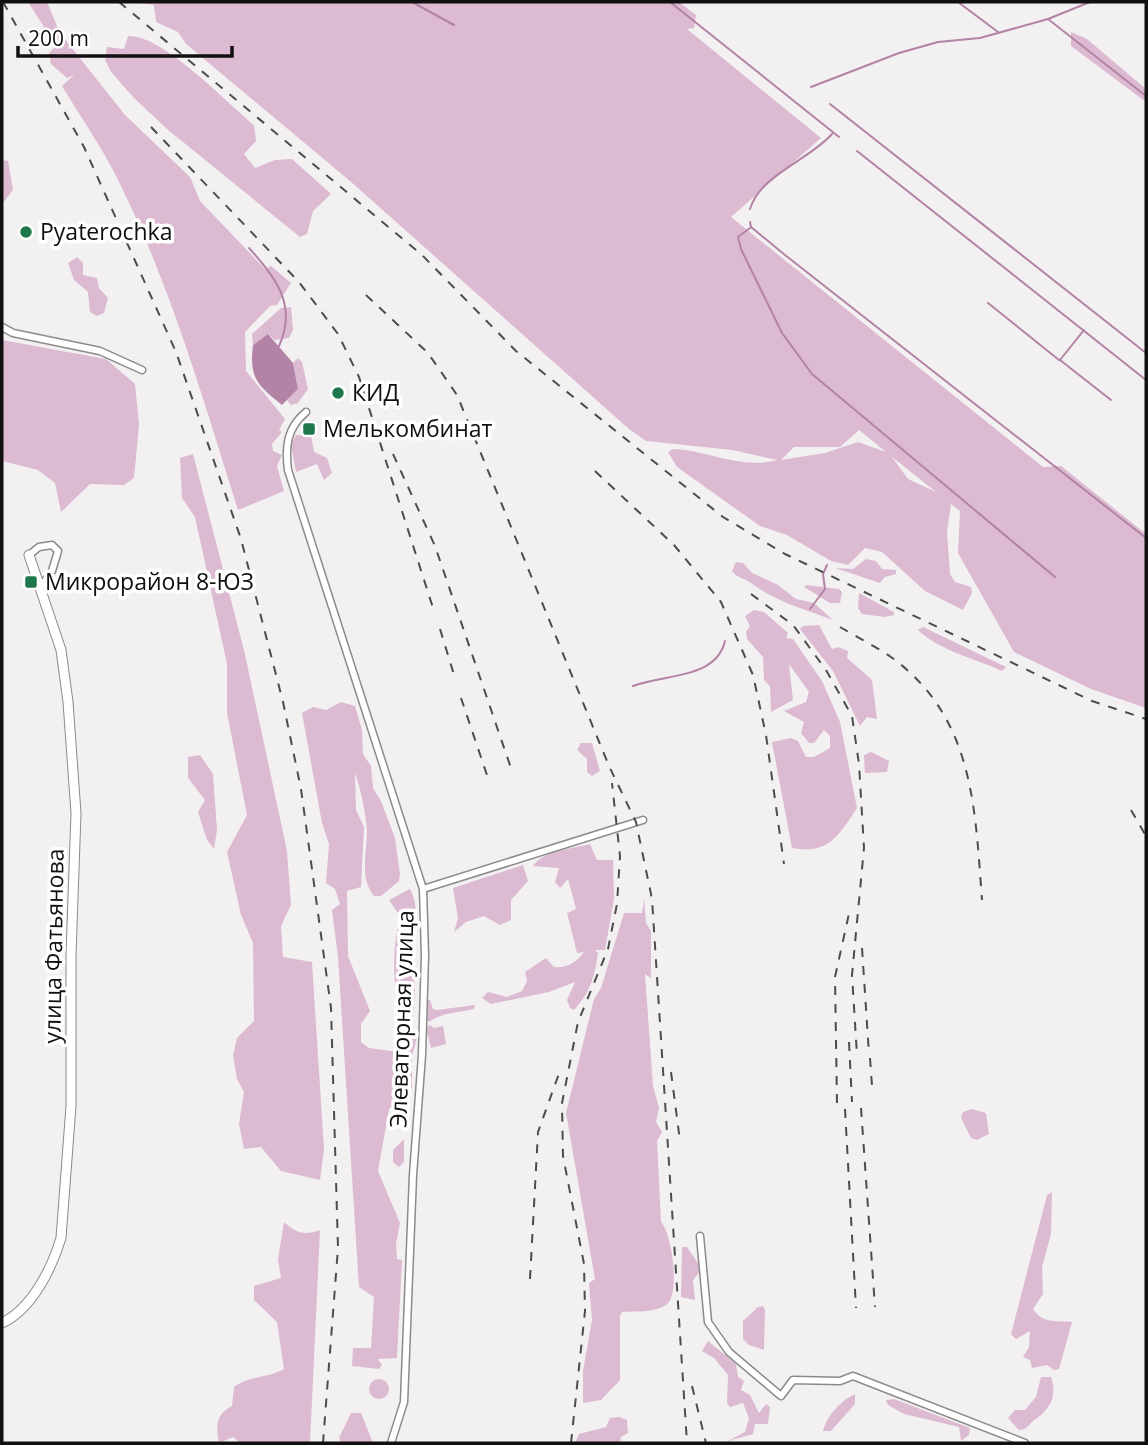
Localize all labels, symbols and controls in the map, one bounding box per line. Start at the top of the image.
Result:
scale bar [18,14,231,58]
text: 200 m [28,24,89,52]
place label: Pyaterochka [40,215,172,247]
marker: Pyaterochka [18,224,34,240]
place label: КИД [352,376,400,408]
marker: КИД [330,385,346,401]
place label: Мелькомбинат [323,412,493,444]
marker: Мелькомбинат [301,421,317,437]
place label: Микрорайон 8-ЮЗ [45,565,254,597]
marker: Микрорайон 8-ЮЗ [23,574,39,590]
street label: улица Фатьянова [35,848,71,1044]
street label: Элеваторная улица [381,910,421,1128]

